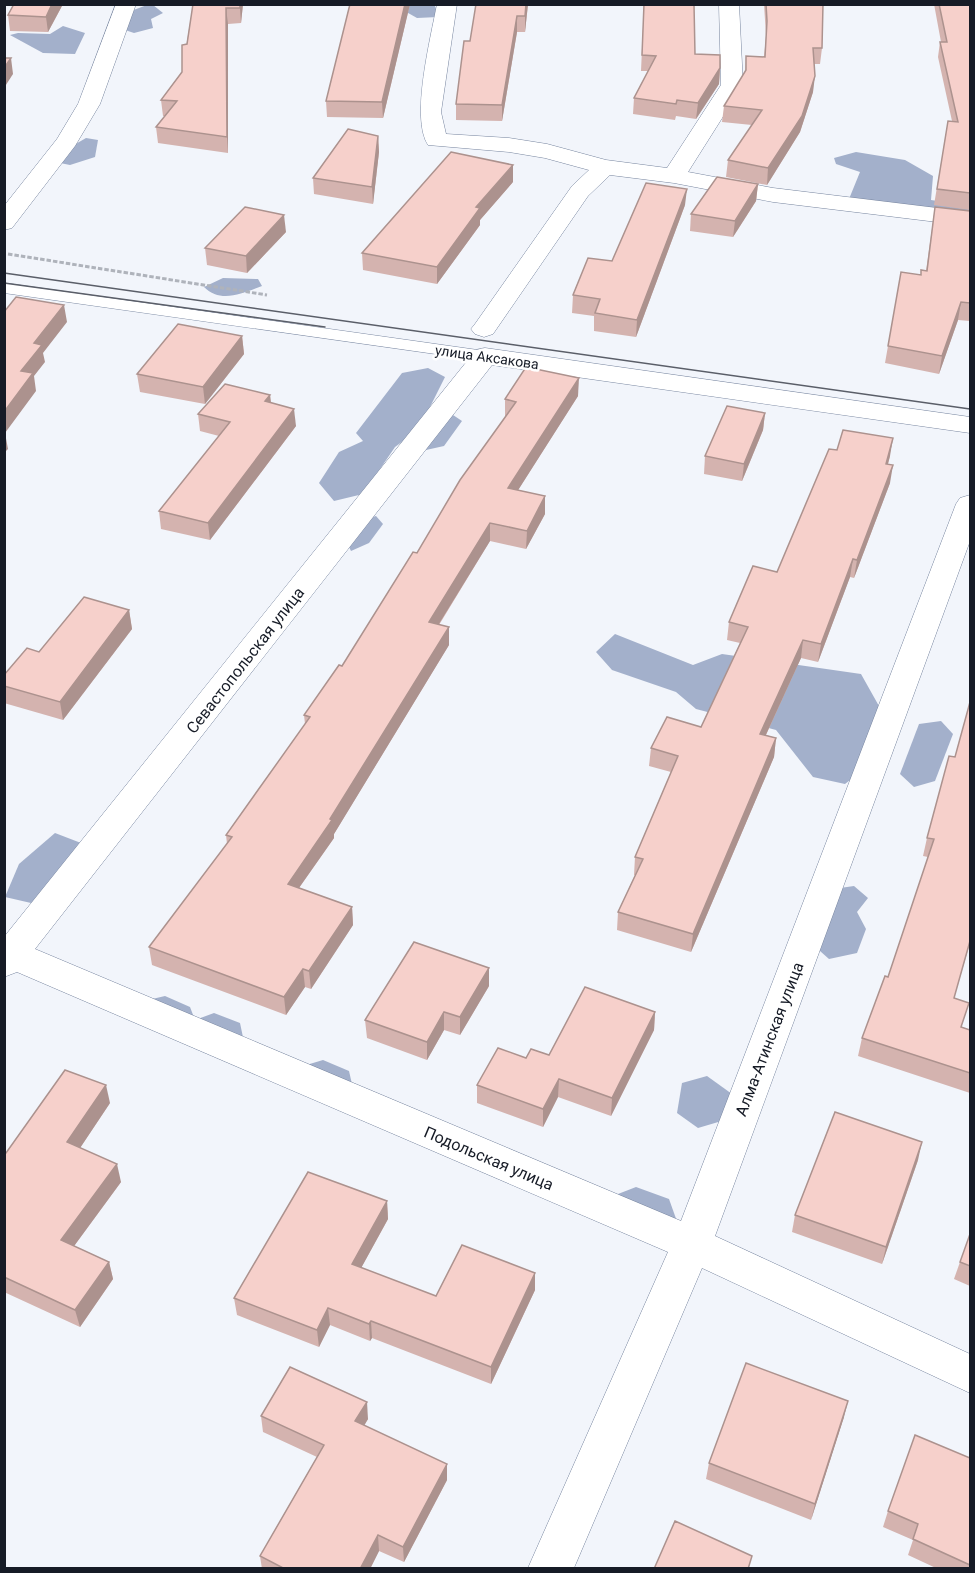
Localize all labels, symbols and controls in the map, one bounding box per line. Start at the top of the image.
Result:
street label: улица Аксакова [434,342,540,372]
street label: Севастопольская улица [182,583,308,737]
street label: Алма-Атинская улица [731,960,808,1119]
street label: Подольская улица [421,1123,556,1194]

